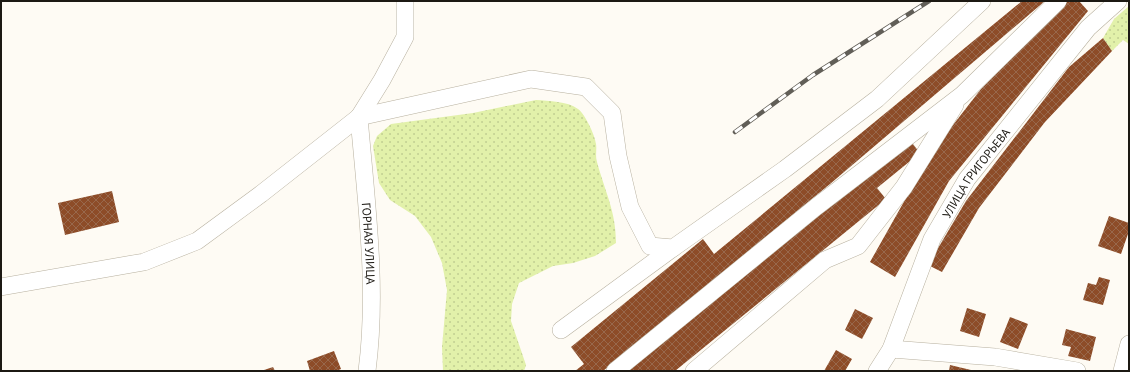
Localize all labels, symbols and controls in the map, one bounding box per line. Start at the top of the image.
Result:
street label: УЛИЦА ГРИГОРЬЕВА [939,125,1013,220]
street label: ГОРНАЯ УЛИЦА [359,202,379,285]

